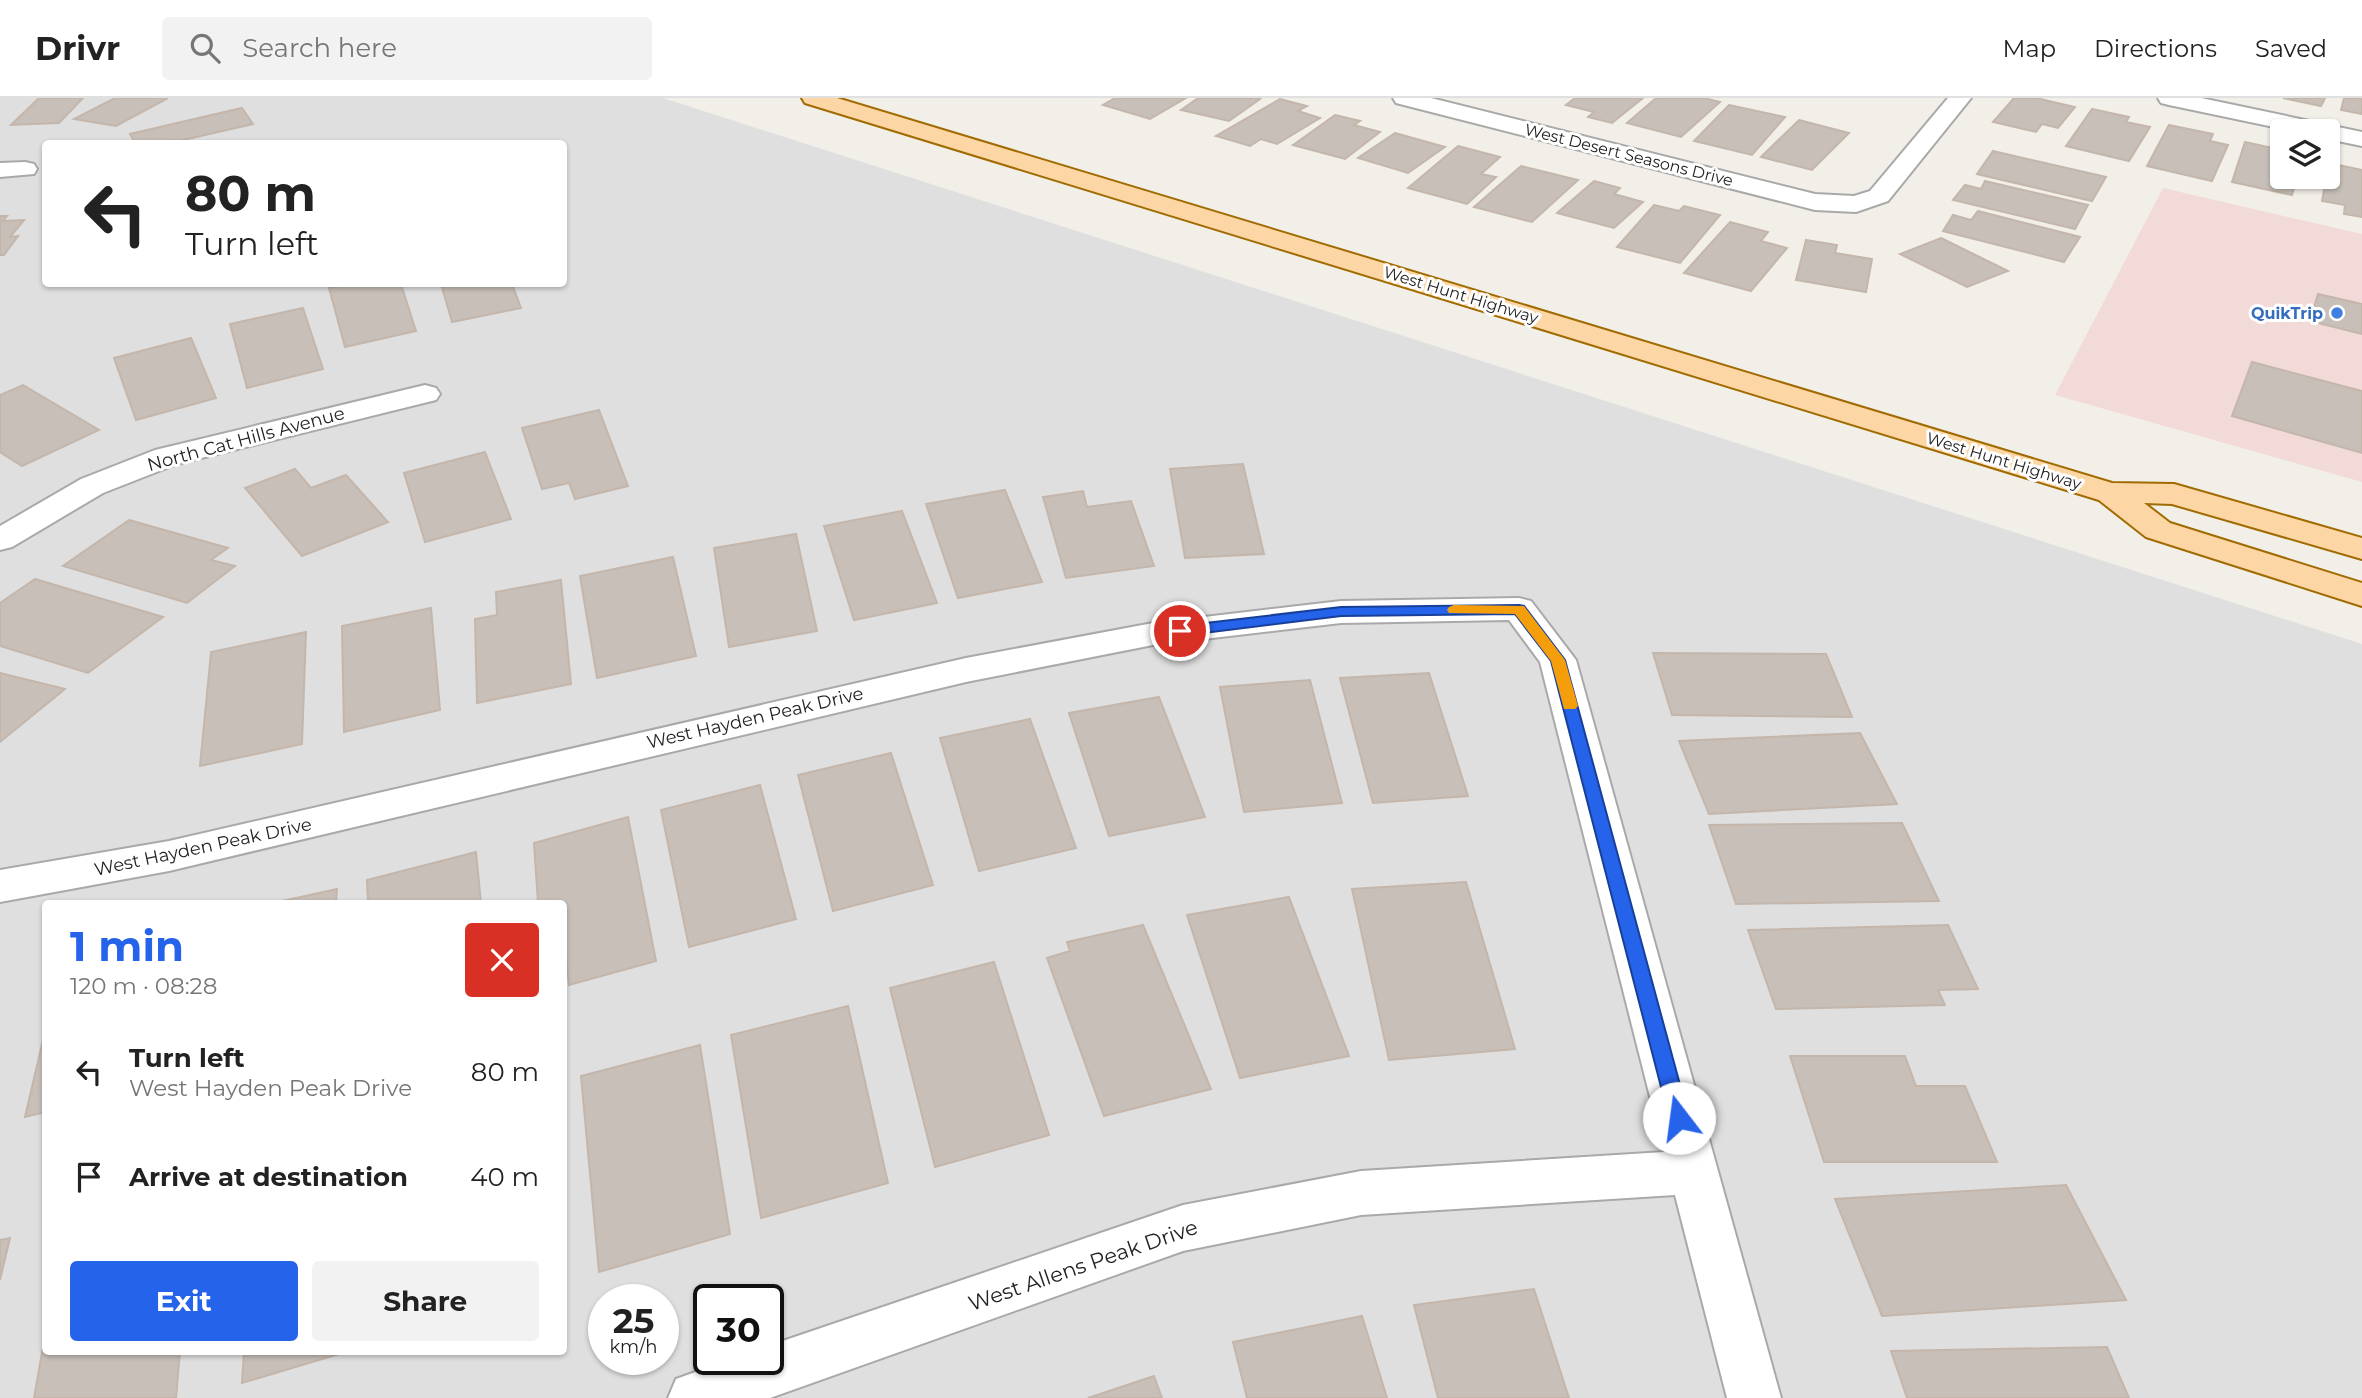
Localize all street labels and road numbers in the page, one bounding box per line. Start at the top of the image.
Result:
street label: West Desert Seasons Drive [1523,120,1735,190]
street label: West Hunt Highway [1381,262,1541,328]
street label: North Cat Hills Avenue [145,402,347,476]
street label: West Hunt Highway [1924,428,2084,494]
street label: West Hayden Peak Drive [645,682,866,754]
street label: West Hayden Peak Drive [92,813,314,881]
street label: West Allens Peak Drive [965,1214,1201,1316]

